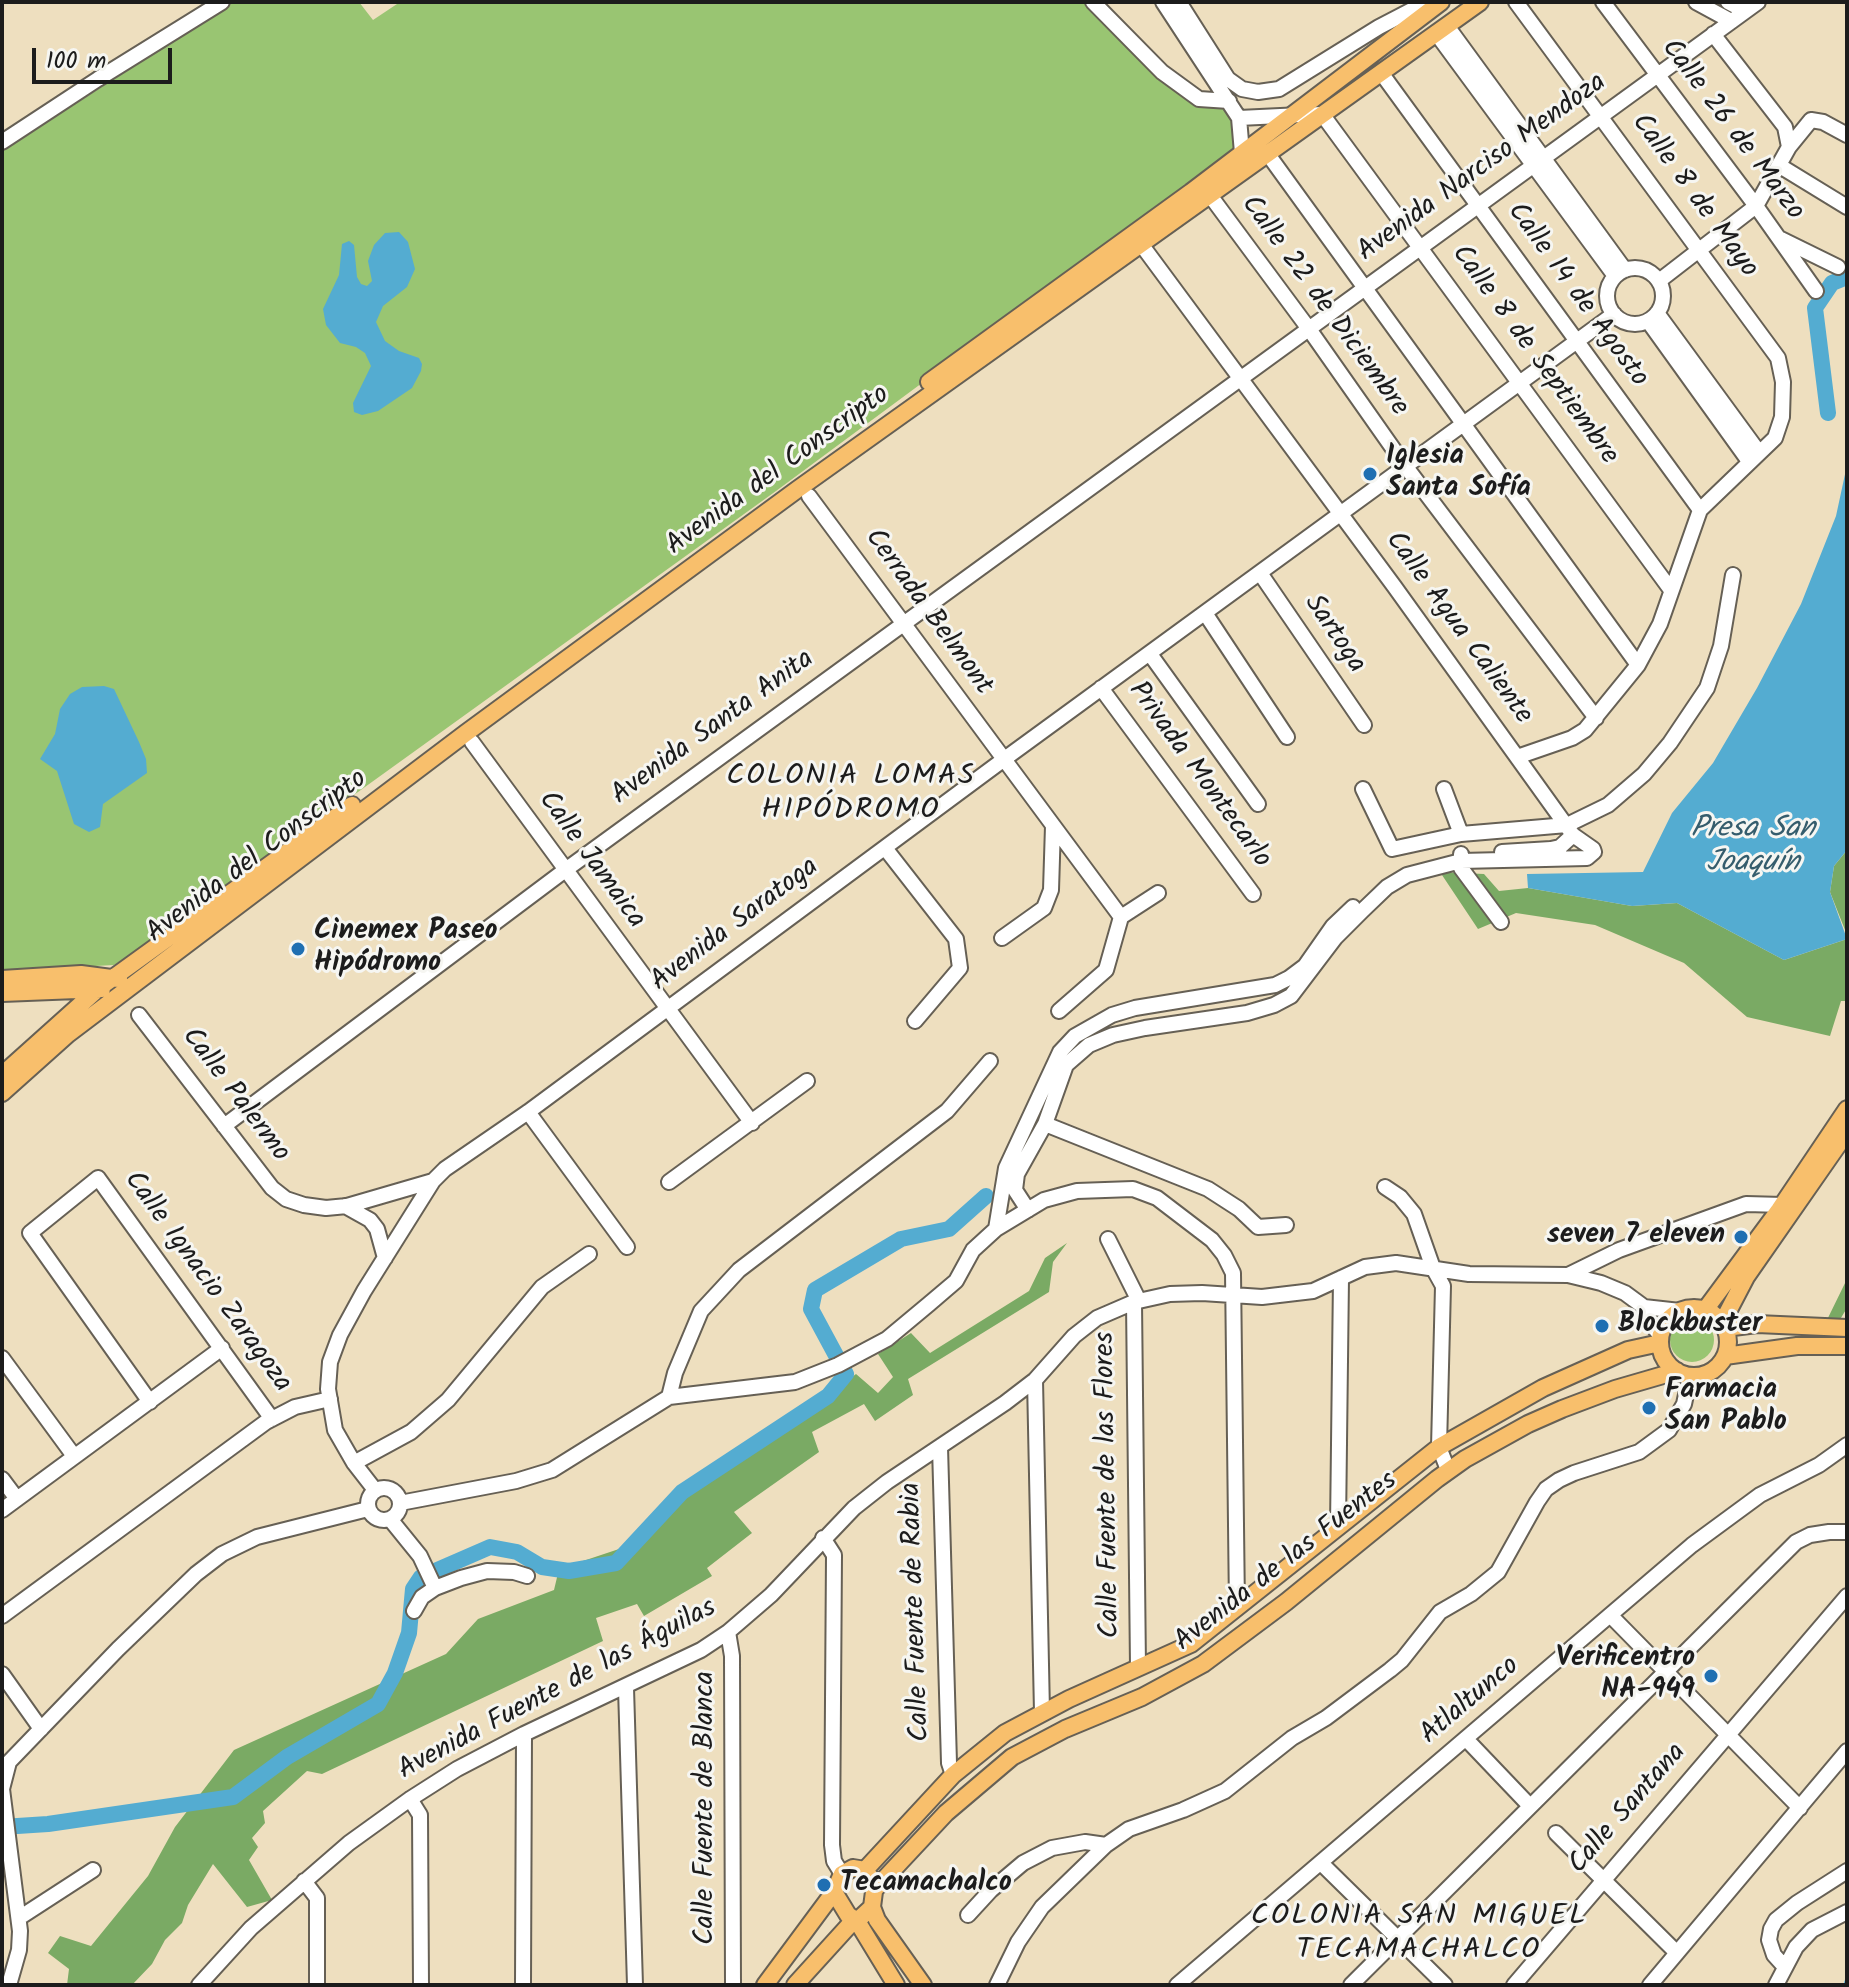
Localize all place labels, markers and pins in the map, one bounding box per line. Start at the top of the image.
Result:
place label: Iglesia Santa Sofía [1386,441,1531,507]
marker: Iglesia Santa Sofía [1361,465,1379,483]
place label: Cinemex Paseo Hipódromo [314,916,498,982]
marker: Cinemex Paseo Hipódromo [289,940,307,958]
place label: seven 7 eleven [1547,1220,1725,1254]
marker: seven 7 eleven [1732,1228,1750,1246]
place label: Blockbuster [1618,1309,1762,1343]
marker: Blockbuster [1593,1317,1611,1335]
place label: Farmacia San Pablo [1665,1375,1787,1441]
marker: Farmacia San Pablo [1640,1399,1658,1417]
place label: Verificentro NA-949 [1556,1643,1695,1709]
marker: Verificentro NA-949 [1702,1667,1720,1685]
place label: Tecamachalco [840,1868,1012,1902]
marker: Tecamachalco [815,1876,833,1894]

